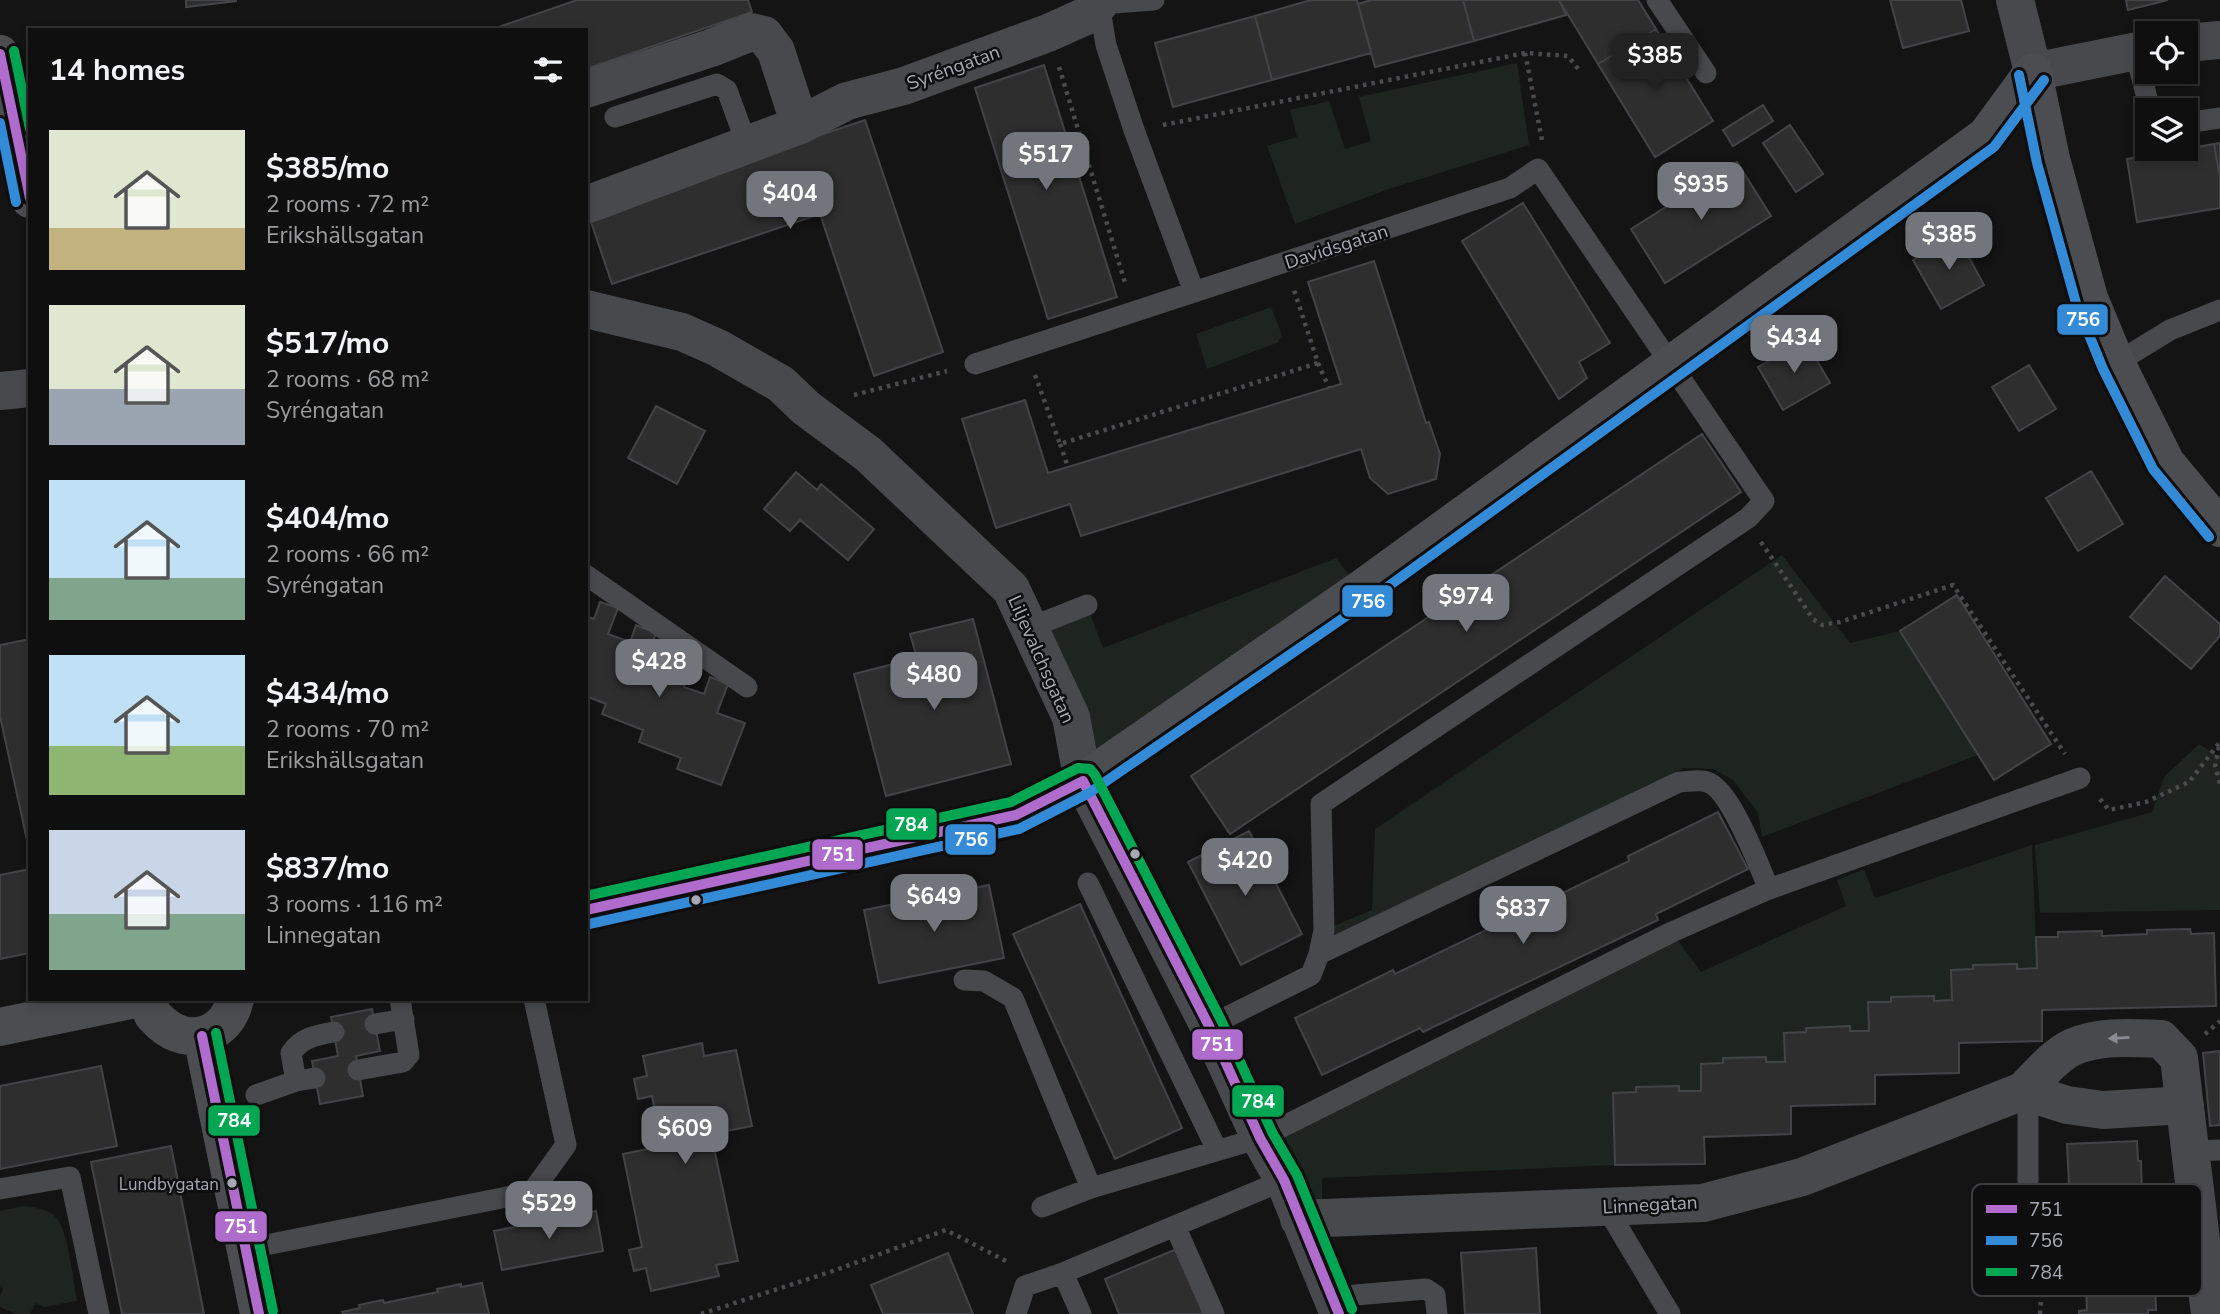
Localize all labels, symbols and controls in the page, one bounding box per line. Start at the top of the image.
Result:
map controls [2135,21,2198,161]
button: locate [2135,21,2198,84]
pin: $385 [1614,34,1696,93]
street label: Syréngatan [903,39,1004,97]
text: $385 [1627,40,1683,71]
text: 14 homes [49,50,185,91]
icon: filters [529,51,567,89]
button: layers [2135,98,2198,161]
pin: $517 [1005,132,1087,192]
text: $517 [1018,139,1074,170]
text: $385/mo [266,148,389,189]
icon: home [105,158,189,242]
pin: $935 [1660,162,1742,222]
text: $935 [1673,169,1729,200]
pin: $404 [749,172,831,231]
text: $404 [762,178,818,209]
text: 2 rooms · 72 m² [266,189,429,220]
pin: $385 [1908,212,1990,272]
street label: Davidsgatan [1281,218,1391,276]
text: $385 [1921,219,1977,250]
text: Erikshällsgatan [266,220,424,251]
line badge: 756 [2056,303,2109,336]
text: 756 [2066,307,2100,333]
pin: $434 [1753,316,1835,375]
text: $434 [1766,322,1822,353]
text: $517/mo [266,323,389,364]
icon: home [105,333,189,417]
text: 2 rooms · 68 m² [266,364,429,395]
text: Syréngatan [266,395,384,426]
text: $404/mo [266,498,389,539]
icon: home [105,508,189,592]
text: 2 rooms · 66 m² [266,539,429,570]
text: Syréngatan [266,570,384,601]
pin: $974 [1425,574,1507,634]
text: $974 [1438,581,1494,612]
line badge: 756 [1341,584,1394,618]
text: 756 [1351,589,1385,615]
street label: Liljevalchsgatan [1001,591,1081,727]
pin: $428 [618,640,700,699]
text: $428 [631,646,687,677]
pin: $480 [893,652,975,712]
text: $480 [906,659,962,690]
text: $434/mo [266,673,389,714]
icon: home [105,683,189,767]
text: 2 rooms · 70 m² [266,714,429,745]
text: Erikshällsgatan [266,745,424,776]
line badge: 784 [885,807,938,841]
text: 784 [894,812,928,838]
line badge: 756 [944,823,997,856]
text: 756 [954,827,988,853]
line badge: 751 [811,838,864,871]
pin: $420 [1204,838,1286,898]
text: 751 [821,842,855,868]
text: $420 [1217,845,1273,876]
unlabelled marker [1128,847,1142,861]
text: $837/mo [266,848,389,889]
icon: home [105,858,189,942]
pin: $649 [893,874,975,934]
text: $649 [906,881,962,912]
pin: $837 [1482,886,1564,946]
text: 3 rooms · 116 m² [266,889,443,920]
unlabelled marker [689,893,703,907]
text: $837 [1495,893,1551,924]
text: Linnegatan [266,920,381,951]
line badge: 751 [1191,1028,1244,1061]
text: 751 [1200,1032,1234,1058]
one-way arrow [2108,1033,2130,1044]
line badge: 784 [1231,1084,1285,1118]
text: 784 [1241,1089,1275,1115]
line badge: 784 [207,1104,261,1137]
pin: $609 [644,1106,726,1166]
text: 784 [217,1108,251,1134]
text: $609 [657,1113,713,1144]
place label: Lundbygatan [119,1173,219,1196]
marker: Lundbygatan [225,1176,239,1190]
pin: $529 [508,1182,590,1241]
legend [1972,1184,2202,1296]
text: $529 [521,1188,577,1219]
street label: Linnegatan [1602,1190,1698,1220]
text: 751 [2029,1197,2063,1223]
line badge: 751 [214,1210,268,1243]
text: 751 [224,1214,258,1240]
text: 756 [2029,1228,2063,1254]
text: 784 [2029,1260,2063,1286]

